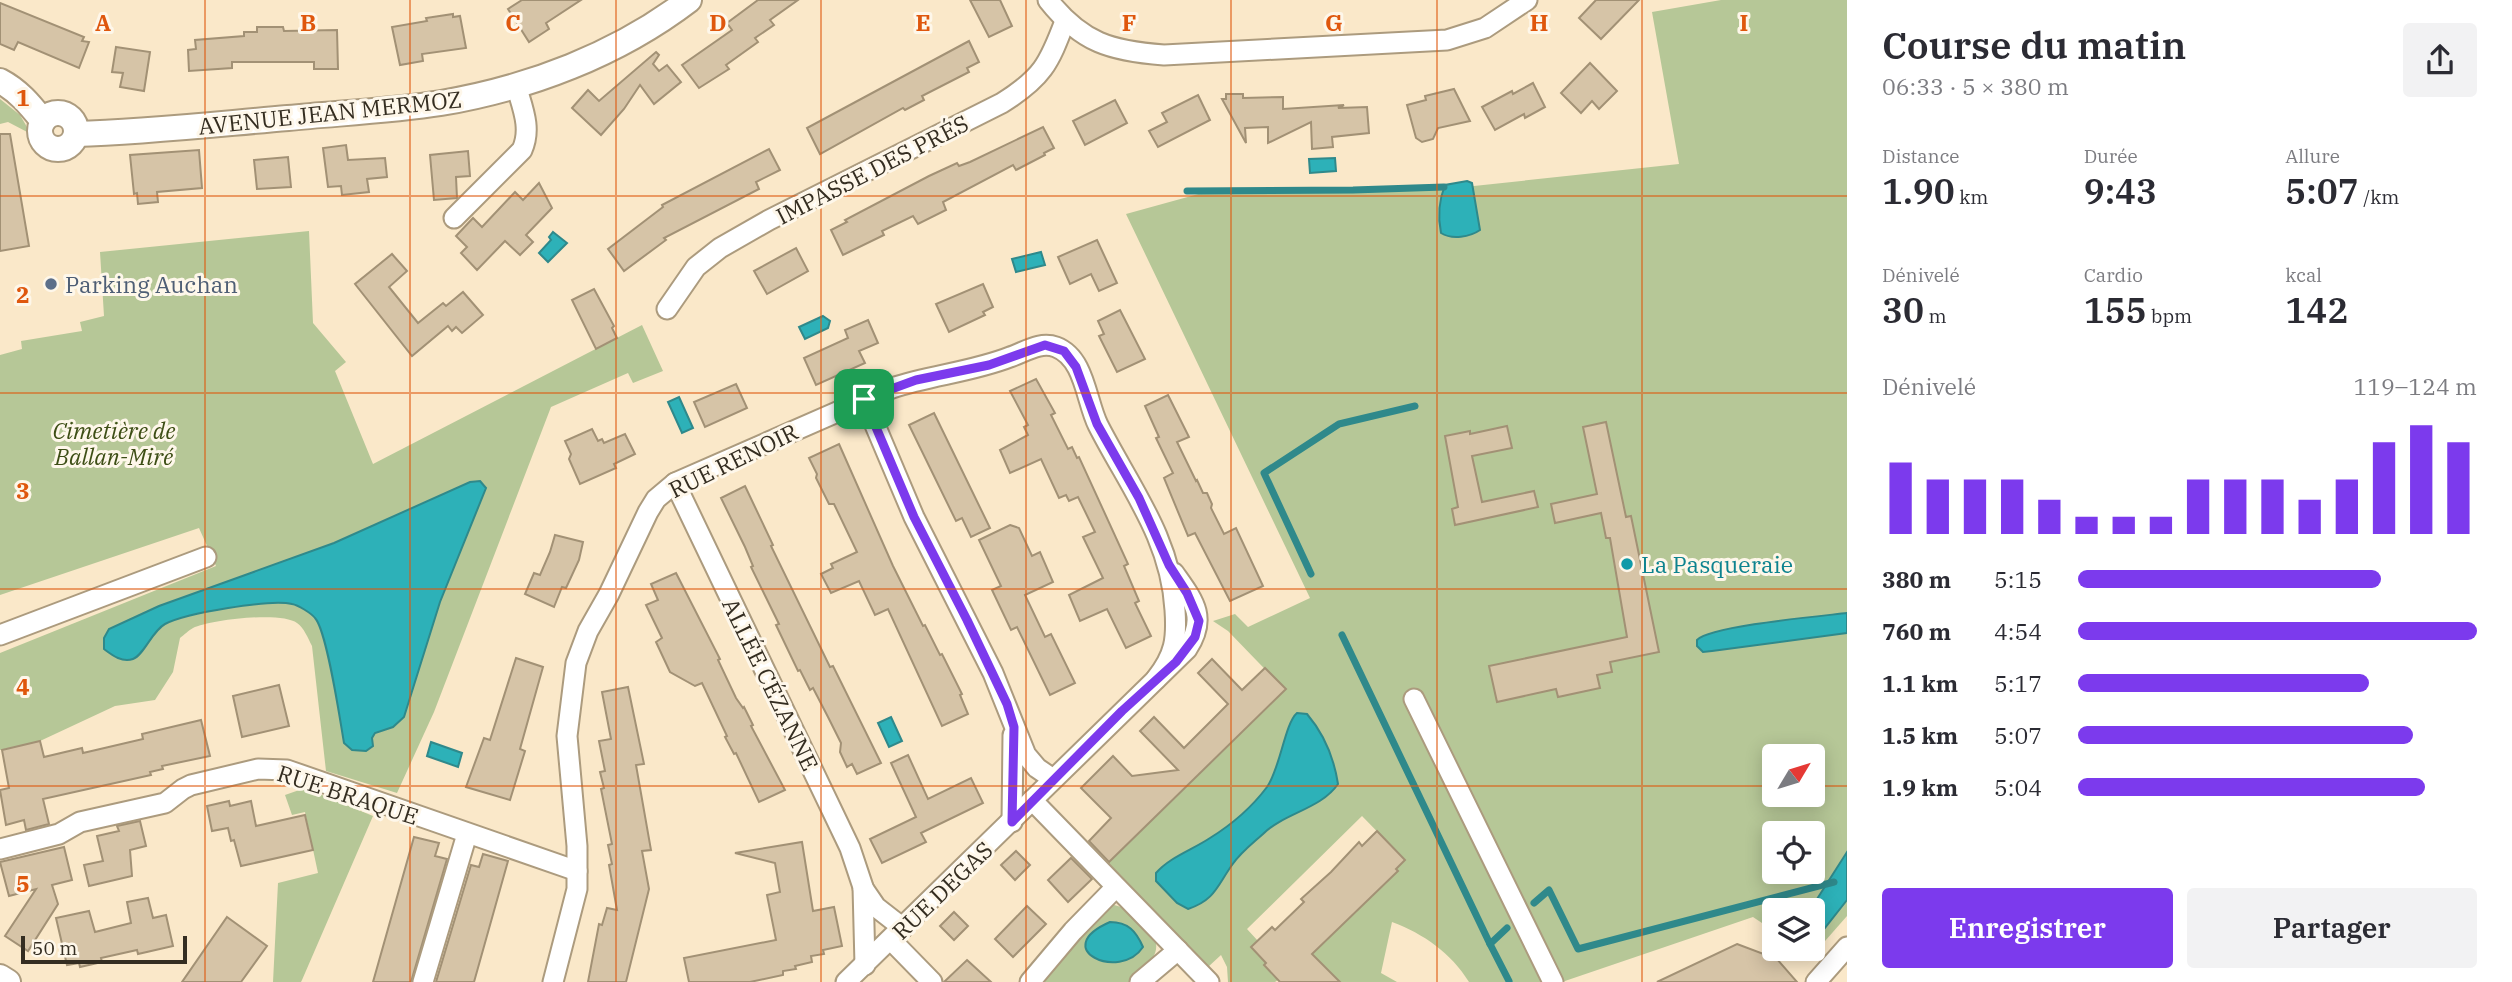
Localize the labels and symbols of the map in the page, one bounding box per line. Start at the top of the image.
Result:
text: A [95,7,111,37]
text: B [300,7,316,37]
text: C [505,7,521,37]
text: D [709,7,727,37]
text: E [915,7,931,37]
text: F [1122,7,1136,37]
text: G [1325,7,1343,37]
text: H [1530,7,1548,37]
text: I [1740,7,1748,37]
text: 1 [16,82,30,112]
street label: AVENUE JEAN MERMOZ [197,83,463,141]
street label: IMPASSE DES PRÉS [771,107,973,231]
place label: Parking Auchan [65,269,238,299]
marker: Parking Auchan [43,276,59,292]
text: 2 [16,279,30,309]
pin [834,369,894,429]
park label: Cimetière de Ballan-Miré [52,415,176,471]
street label: RUE RENOIR [663,416,803,504]
text: 3 [16,475,30,505]
place label: La Pasqueraie [1641,549,1793,579]
marker: La Pasqueraie [1619,556,1635,572]
street label: ALLÉE CÉZANNE [716,593,826,775]
text: 4 [16,671,30,701]
north arrow [1762,744,1825,807]
street label: RUE BRAQUE [274,757,422,831]
street label: RUE DEGAS [885,834,999,946]
text: 5 [16,868,30,898]
scale bar [21,933,187,965]

